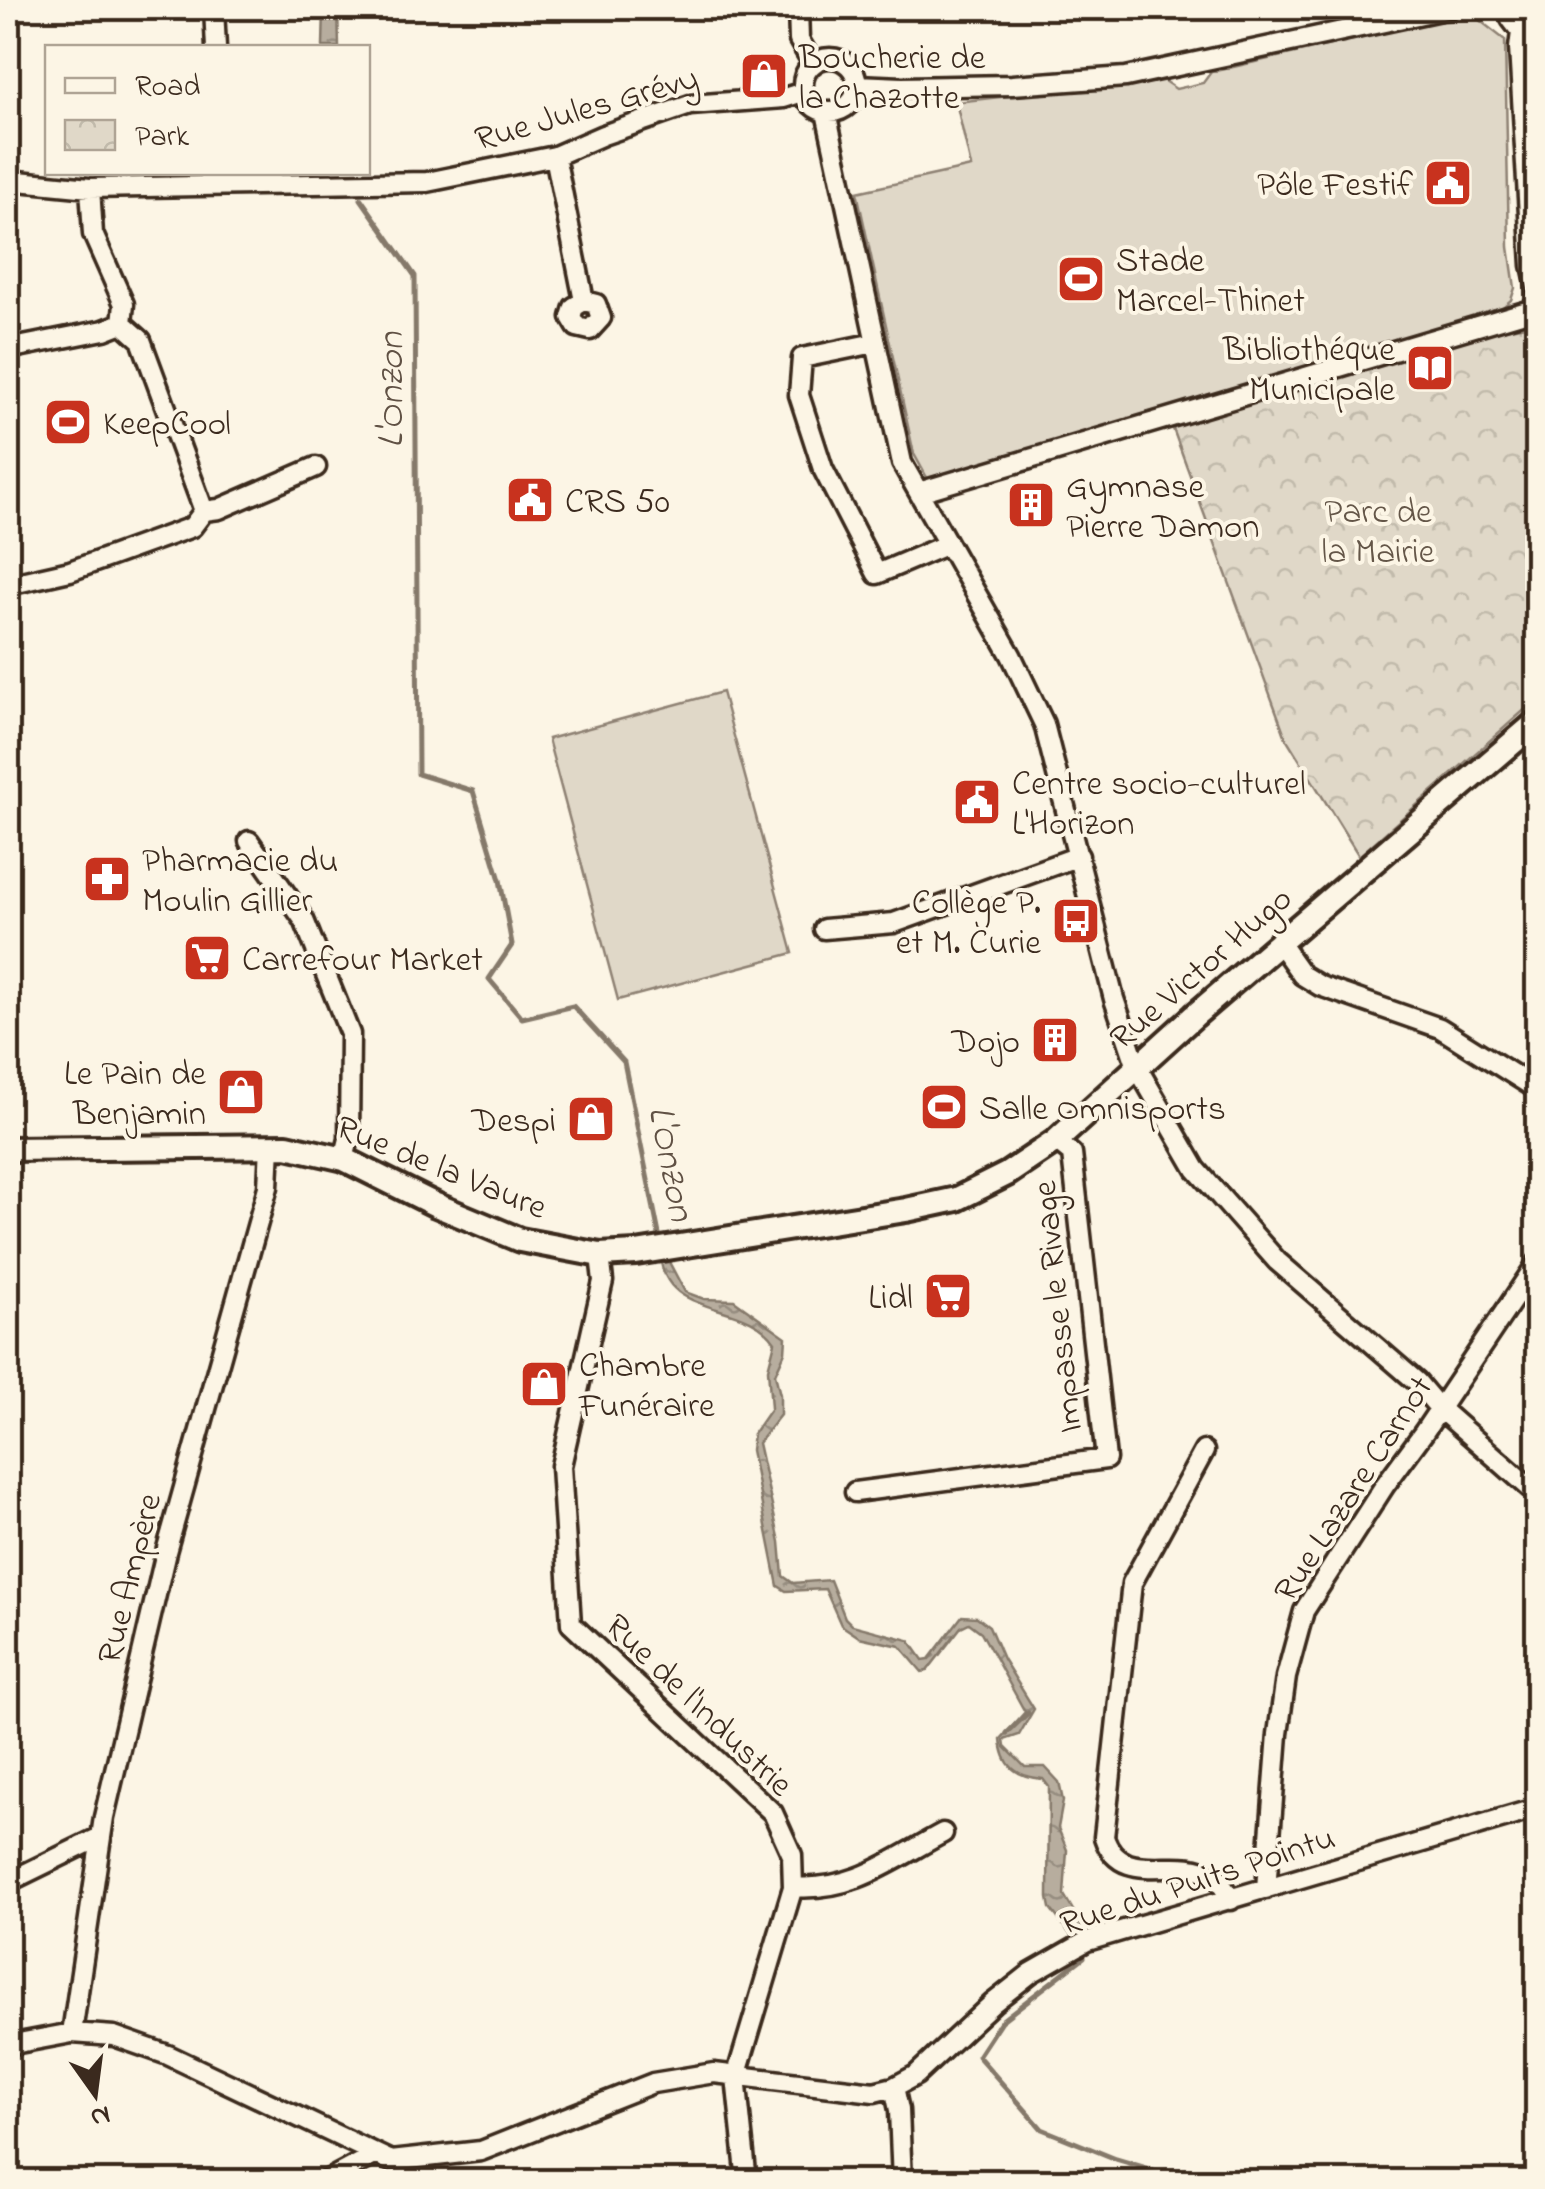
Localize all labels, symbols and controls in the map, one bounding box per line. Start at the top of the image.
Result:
place label: Boucherie de la Chazotte [798,34,986,125]
legend [45,45,370,175]
shop icon: Boucherie de la Chazotte [738,50,790,102]
street label: Rue Jules Grévy [469,54,705,167]
text: Road [135,66,200,110]
text: Park [135,116,190,160]
public building icon: Pôle Festif [1422,157,1474,209]
place label: Pôle Festif [1257,161,1414,212]
place label: Stade Marcel-Thinet [1116,237,1305,328]
sports icon: Stade Marcel-Thinet [1055,253,1107,305]
place label: Bibliothéque Municipale [1222,326,1395,417]
water label: L'Onzon [365,331,421,448]
library icon: Bibliothéque Municipale [1404,342,1456,394]
sports icon: KeepCool [42,396,94,448]
place label: KeepCool [103,400,231,451]
place label: Gymnase Pierre Damon [1066,463,1259,554]
public building icon: CRS 50 [504,474,556,526]
place label: CRS 50 [565,478,670,529]
building icon: Gymnase Pierre Damon [1005,479,1057,531]
park label: Parc de la Mairie [1322,488,1435,579]
place label: Centre socio-culturel L'Horizon [1012,760,1306,851]
public building icon: Centre socio-culturel L'Horizon [951,776,1003,828]
place label: Pharmacie du Moulin Gillier [142,837,338,928]
pharmacy icon: Pharmacie du Moulin Gillier [81,853,133,905]
street label: Rue Victor Hugo [1100,876,1305,1064]
place label: Collège P. et M. Curie [896,879,1041,970]
bus stop icon: Collège P. et M. Curie [1050,895,1102,947]
supermarket icon: Carrefour Market [181,932,233,984]
place label: Carrefour Market [242,936,483,987]
building icon: Dojo [1029,1014,1081,1066]
place label: Dojo [951,1018,1020,1069]
place label: Le Pain de Benjamin [64,1050,206,1141]
shop icon: Le Pain de Benjamin [215,1066,267,1118]
sports icon: Salle Omnisports [918,1081,970,1133]
place label: Salle Omnisports [979,1085,1226,1136]
shop icon: Despi [565,1093,617,1145]
place label: Despi [470,1097,556,1148]
water label: L'Onzon [631,1101,708,1227]
street label: Rue de la Vaure [328,1104,554,1235]
street label: Impasse le Rivage [1021,1178,1098,1435]
supermarket icon: Lidl [922,1270,974,1322]
place label: Lidl [868,1274,913,1325]
place label: Chambre Funéraire [578,1342,715,1433]
shop icon: Chambre Funéraire [518,1358,570,1410]
street label: Rue Lazare Carnot [1263,1367,1447,1613]
street label: Rue Ampère [86,1488,177,1669]
street label: Rue de l'Industrie [592,1603,804,1810]
street label: Rue du Puits Pointu [1054,1814,1342,1951]
north arrow [45,2044,145,2144]
text: N [86,2093,114,2137]

